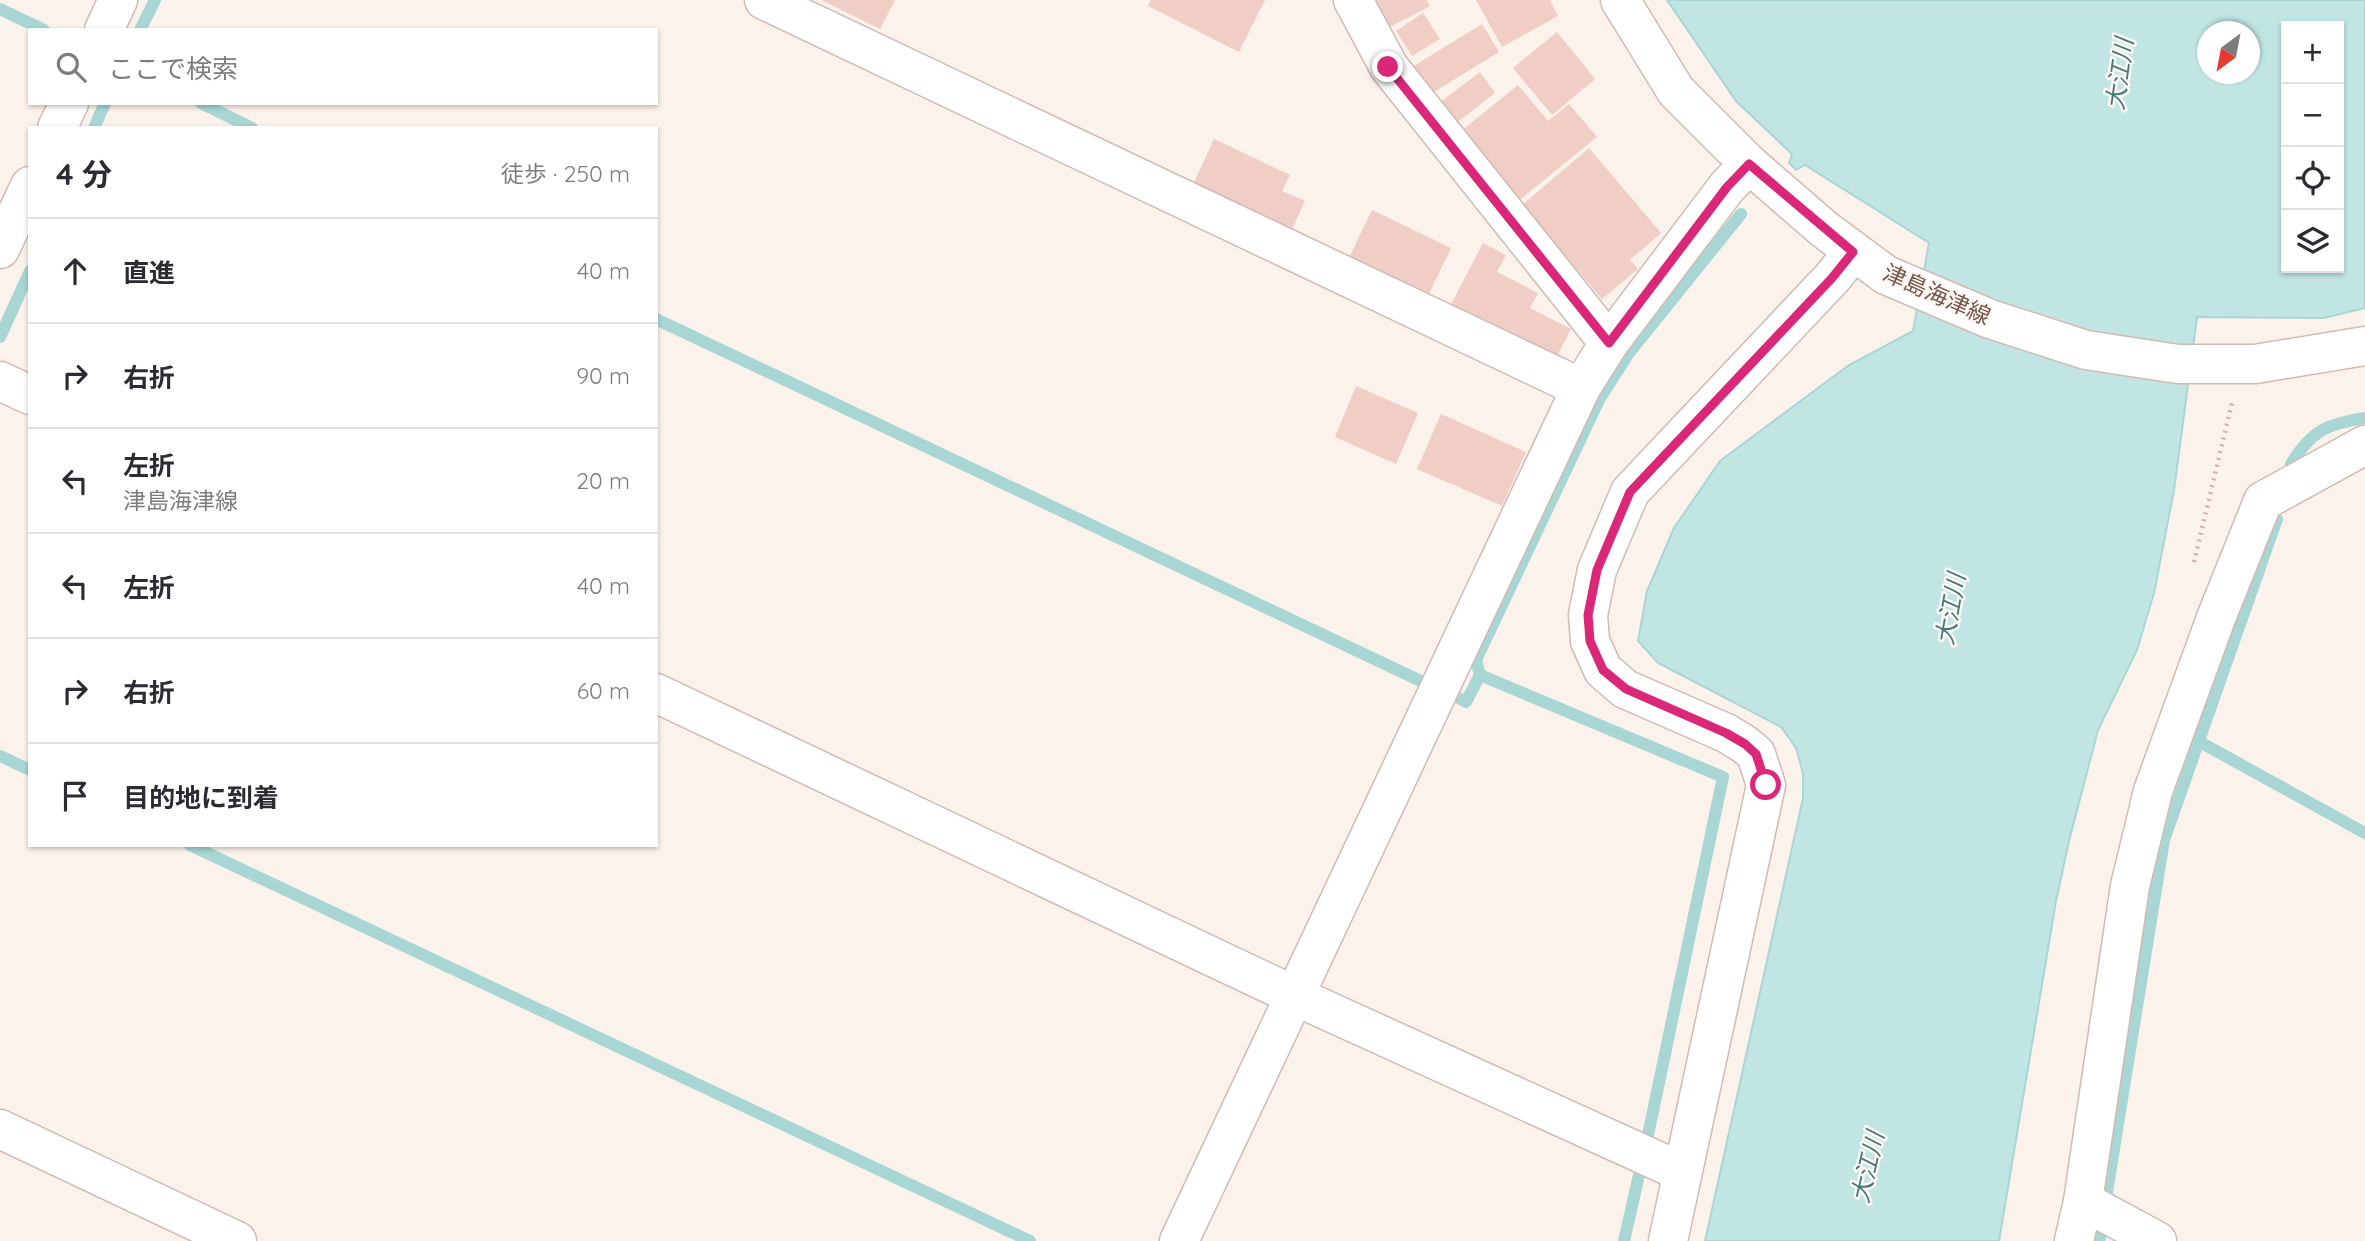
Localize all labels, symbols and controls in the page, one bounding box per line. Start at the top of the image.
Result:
north arrow [2197,21,2260,84]
map controls [2281,21,2344,273]
button: + [2281,21,2344,84]
search box [28,28,658,105]
water label: 大江川 [2099,33,2139,112]
icon: search [52,48,90,86]
route end [1372,51,1403,82]
text: ここで検索 [108,52,238,85]
button: − [2281,84,2344,147]
button: locate [2281,147,2344,210]
text: 4 分 [56,155,112,193]
text: 徒歩 · 250 m [501,159,630,188]
button: layers [2281,210,2344,273]
icon: ahead [56,252,94,290]
text: 直進 [123,256,175,289]
text: 40 m [577,256,630,285]
street label: 津島海津線 [1879,257,1995,331]
icon: right [56,357,94,395]
text: 右折 [123,361,175,394]
text: 90 m [576,361,630,390]
text: 左折 [123,449,175,482]
icon: left [56,462,94,500]
text: 20 m [576,466,630,495]
text: 津島海津線 [123,486,238,515]
icon: left [56,567,94,605]
water label: 大江川 [1929,568,1972,647]
text: 左折 [123,571,175,604]
text: 40 m [577,571,630,600]
icon: right [56,672,94,710]
text: 右折 [123,676,175,709]
text: 60 m [577,676,630,705]
route start [1750,769,1781,800]
icon: arrive [56,777,94,815]
text: 目的地に到着 [123,781,279,814]
water label: 大江川 [1844,1126,1890,1205]

